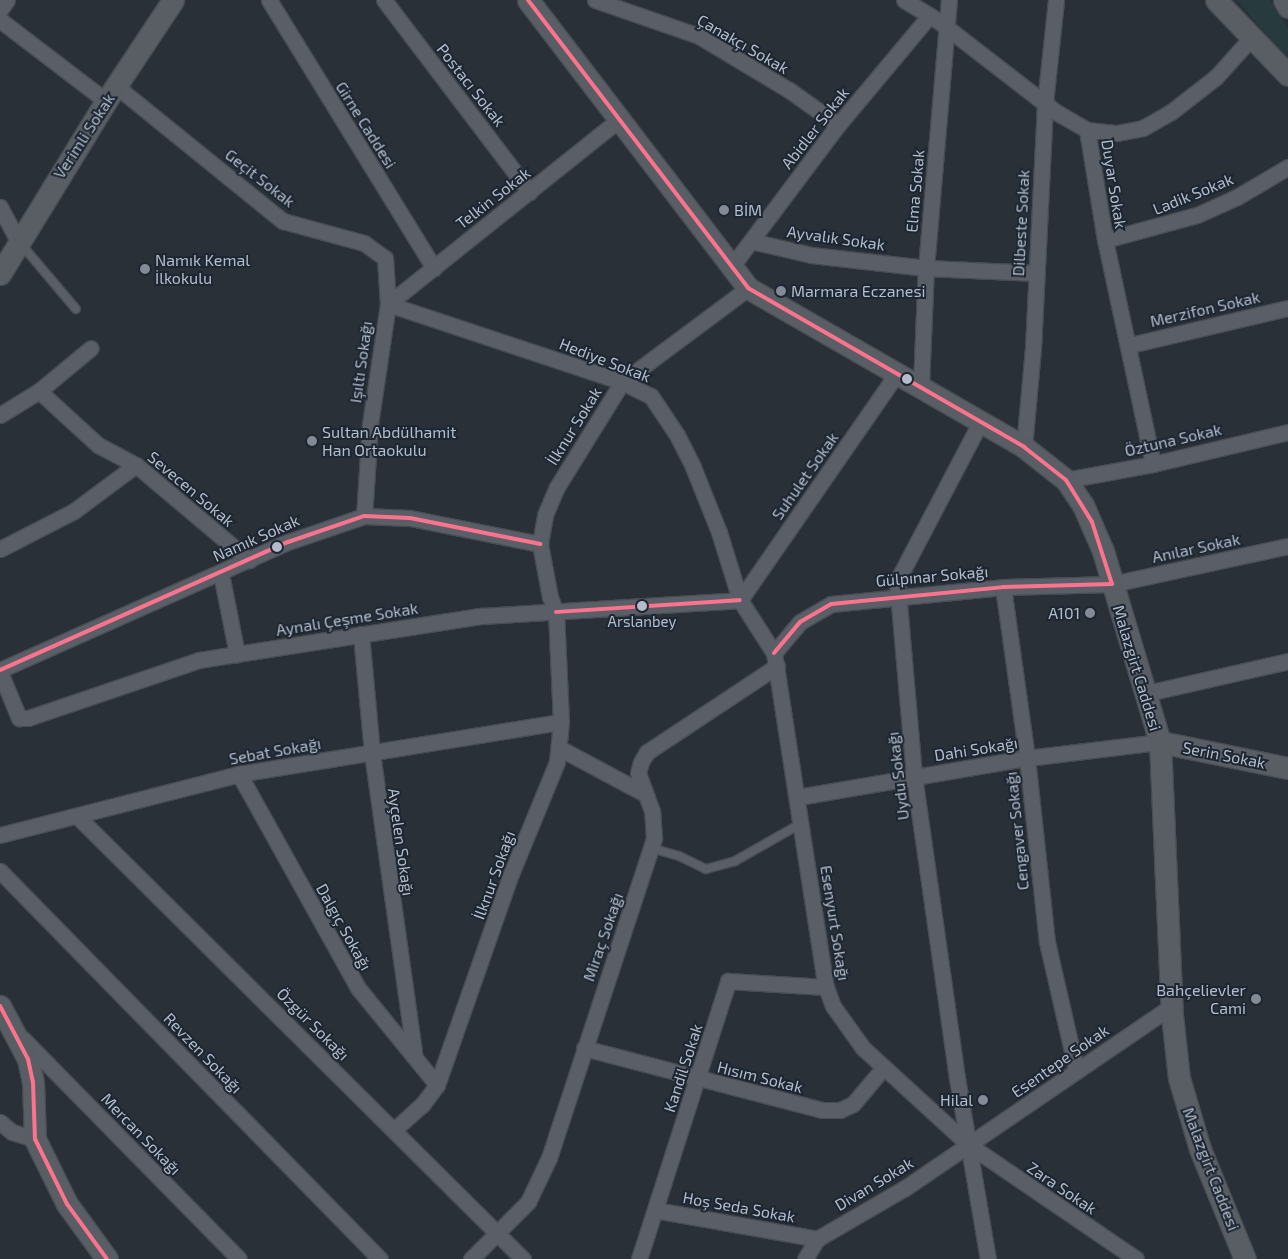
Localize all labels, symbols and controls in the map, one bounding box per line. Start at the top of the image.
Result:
street label: Çanakçı Sokak [694,10,792,78]
street label: Postacı Sokak [433,40,509,130]
street label: Girne Caddesi [332,78,400,172]
street label: Abidler Sokak [777,83,853,173]
street label: Verimli Sokak [49,90,119,182]
street label: Duyar Sokak [1097,138,1131,230]
street label: Geçit Sokak [221,145,299,211]
street label: Elma Sokak [902,149,928,233]
street label: Telkin Sokak [452,163,534,233]
street label: Dilbeste Sokak [1009,169,1033,277]
street label: Ladik Sokak [1150,169,1236,219]
place label: BİM [734,200,762,220]
marker: BİM [718,204,730,216]
street label: Ayvalık Sokak [786,222,886,254]
place label: Namık Kemal İlkokulu [155,250,250,288]
marker: Namık Kemal İlkokulu [139,263,151,275]
place label: Marmara Eczanesi [791,281,926,301]
marker: Marmara Eczanesi [775,285,787,297]
street label: Merzifon Sokak [1148,287,1262,331]
street label: Işıltı Sokağı [346,320,376,404]
street label: Hediye Sokak [557,334,653,386]
unlabelled marker [902,374,912,384]
street label: İlknur Sokak [542,383,606,469]
street label: Öztuna Sokak [1123,420,1223,460]
place label: Sultan Abdülhamit Han Ortaokulu [322,422,457,460]
street label: Suhulet Sokak [768,428,842,524]
marker: Sultan Abdülhamit Han Ortaokulu [306,435,318,447]
street label: Sevecen Sokak [144,447,238,531]
street label: Namık Sokak [210,510,302,566]
street label: Anılar Sokak [1150,529,1242,567]
unlabelled marker [272,542,282,552]
street label: Gülpınar Sokağı [875,562,989,590]
street label: Aynalı Çeşme Sokak [275,598,419,640]
marker: Arslanbey [637,601,647,611]
place label: A101 [1048,603,1080,623]
street label: Malazgirt Caddesi [1109,603,1165,733]
marker: A101 [1084,607,1096,619]
place label: Arslanbey [608,613,676,631]
street label: Uydu Sokağı [883,731,913,821]
street label: Sebat Sokağı [228,733,322,769]
street label: Dahi Sokağı [933,733,1019,765]
street label: Serin Sokak [1181,738,1267,772]
street label: Cengaver Sokağı [1001,771,1033,891]
street label: Ayçelen Sokağı [384,787,418,897]
street label: İlknur Sokağı [469,828,519,922]
street label: Esenyurt Sokağı [816,864,854,982]
street label: Dalgıç Sokağı [312,880,376,974]
street label: Miraç Sokağı [579,890,627,984]
place label: Bahçelievler Cami [1156,980,1246,1018]
street label: Özgür Sokağı [273,984,353,1064]
marker: Bahçelievler Cami [1250,993,1262,1005]
street label: Revzen Sokağı [160,1009,246,1097]
street label: Esentepe Sokak [1008,1020,1112,1102]
street label: Kandil Sokak [660,1021,706,1115]
street label: Hısım Sokak [715,1057,805,1097]
street label: Mercan Sokağı [97,1089,185,1179]
place label: Hilal [940,1090,973,1110]
marker: Hilal [977,1094,989,1106]
street label: Malazgirt Caddesi [1179,1105,1243,1233]
street label: Divan Sokak [831,1153,917,1215]
street label: Zara Sokak [1024,1158,1100,1218]
street label: Hoş Seda Sokak [681,1188,797,1226]

